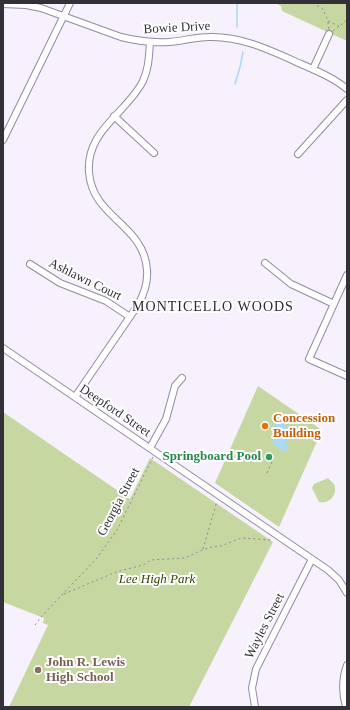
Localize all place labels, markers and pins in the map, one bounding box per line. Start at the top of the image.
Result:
place label: Concession Building [273,411,335,442]
marker: Concession Building [260,421,270,431]
place label: Springboard Pool [162,449,261,465]
marker: Springboard Pool [264,452,274,462]
place label: John R. Lewis High School [46,655,125,686]
marker: John R. Lewis High School [33,665,43,675]

